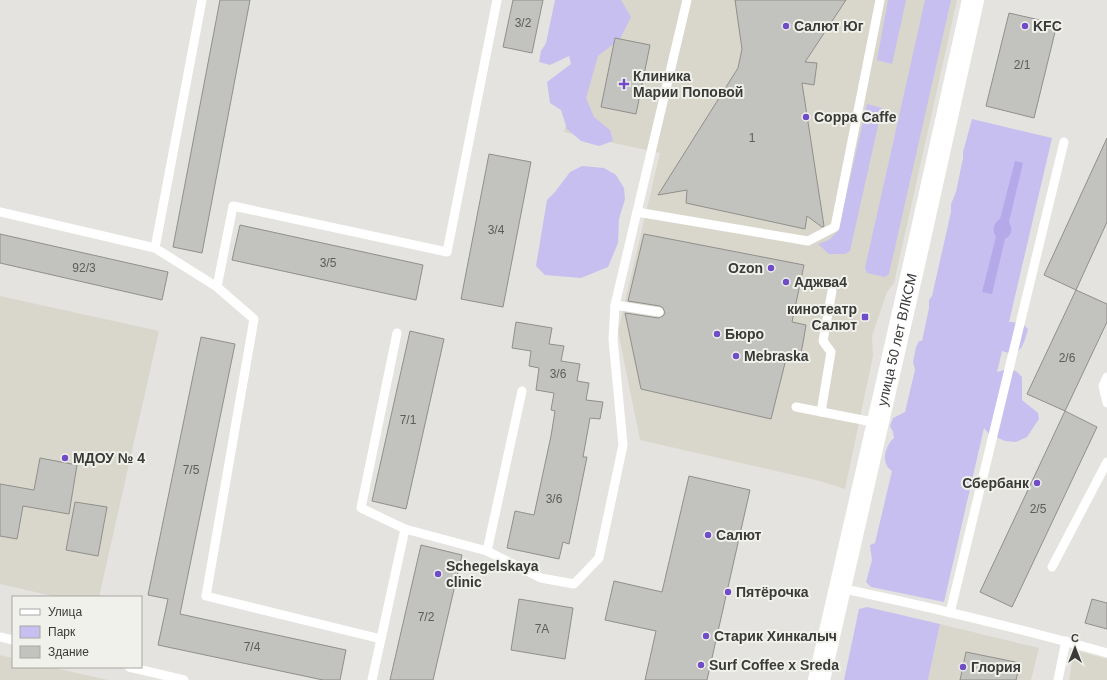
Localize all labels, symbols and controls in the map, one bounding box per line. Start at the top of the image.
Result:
house number: 3/2 [515,16,532,30]
place label: Салют Юг [794,18,864,34]
place label: KFC [1033,18,1062,34]
marker: Салют Юг [781,21,791,31]
marker: KFC [1020,21,1030,31]
house number: 2/1 [1014,58,1031,72]
place label: Клиника Марии Поповой [633,68,743,100]
marker: Клиника Марии Поповой [618,78,630,90]
place label: Coppa Caffe [814,109,897,125]
marker: Coppa Caffe [801,112,811,122]
house number: 1 [749,131,756,145]
house number: 3/4 [488,223,505,237]
house number: 3/5 [320,256,337,270]
place label: Ozon [728,260,763,276]
house number: 92/3 [72,261,96,275]
marker: Ozon [766,263,776,273]
street label: улица 50 лет ВЛКСМ [874,272,920,408]
place label: Аджва4 [794,274,847,290]
marker: Аджва4 [781,277,791,287]
place label: кинотеатр Салют [787,301,857,333]
marker: кинотеатр Салют [860,312,870,322]
place label: Бюро [725,326,764,342]
marker: Бюро [712,329,722,339]
place label: Mebraska [744,348,809,364]
marker: Mebraska [731,351,741,361]
house number: 2/6 [1059,351,1076,365]
house number: 3/6 [550,367,567,381]
house number: 7/1 [400,413,417,427]
place label: МДОУ № 4 [73,450,145,466]
marker: МДОУ № 4 [60,453,70,463]
house number: 7/5 [183,463,200,477]
place label: Сбербанк [962,475,1030,491]
marker: Сбербанк [1032,478,1042,488]
house number: 3/6 [546,492,563,506]
house number: 2/5 [1030,502,1047,516]
place label: Салют [716,527,762,543]
marker: Салют [703,530,713,540]
place label: Schegelskaya clinic [446,558,539,590]
marker: Schegelskaya clinic [433,569,443,579]
place label: Пятёрочка [736,584,809,600]
marker: Пятёрочка [723,587,733,597]
legend [12,596,142,668]
text: Улица [48,605,82,619]
house number: 7/2 [418,610,435,624]
house number: 7А [535,622,549,636]
text: Парк [48,625,76,639]
place label: Старик Хинкалыч [714,628,837,644]
north arrow [1055,628,1095,668]
marker: Старик Хинкалыч [701,631,711,641]
text: С [1071,632,1079,644]
house number: 7/4 [244,640,261,654]
text: Здание [48,645,89,659]
place label: Surf Coffee x Sreda [709,657,839,673]
place label: Глория [971,659,1021,675]
marker: Surf Coffee x Sreda [696,660,706,670]
marker: Глория [958,662,968,672]

